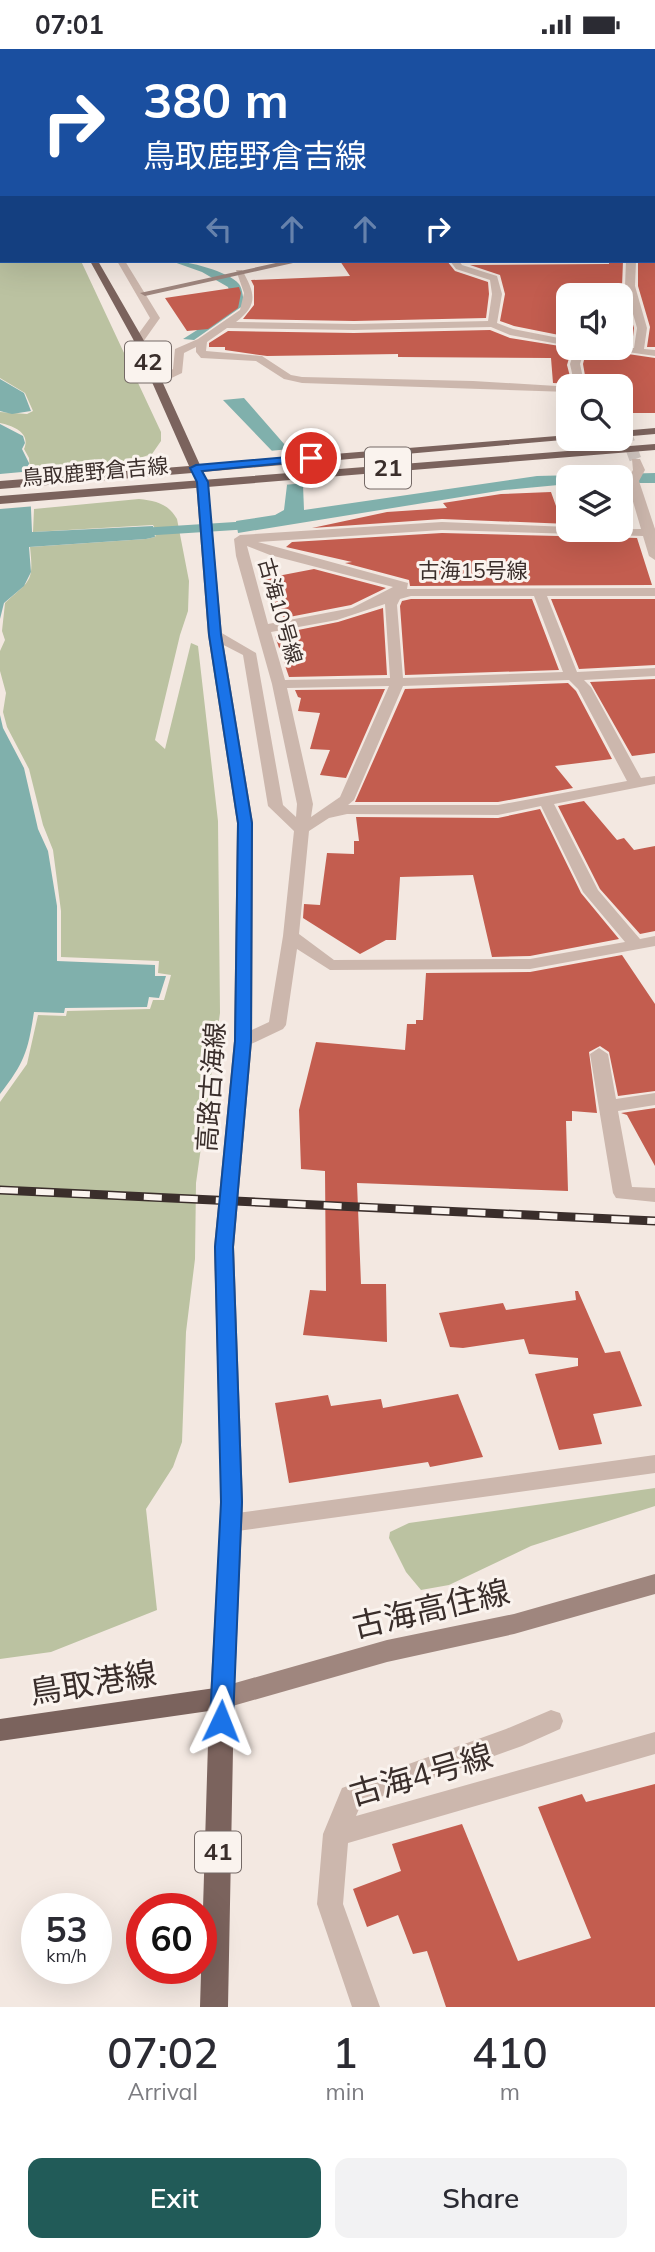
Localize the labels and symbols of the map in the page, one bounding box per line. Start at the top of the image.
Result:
road number: 42 [125,341,171,383]
pin [281,428,341,488]
road number: 21 [365,447,411,489]
street label: 鳥取鹿野倉吉線 [21,452,169,490]
street label: 古海10号線 [253,555,309,667]
street label: 古海15号線 [418,557,528,583]
street label: 高路古海線 [190,1021,231,1153]
street label: 古海高住線 [348,1571,513,1646]
street label: 鳥取港線 [26,1652,159,1712]
position arrow [184,1684,258,1758]
street label: 古海4号線 [344,1735,497,1814]
road number: 41 [195,1831,241,1873]
speed limit sign: 60 [126,1893,217,1984]

